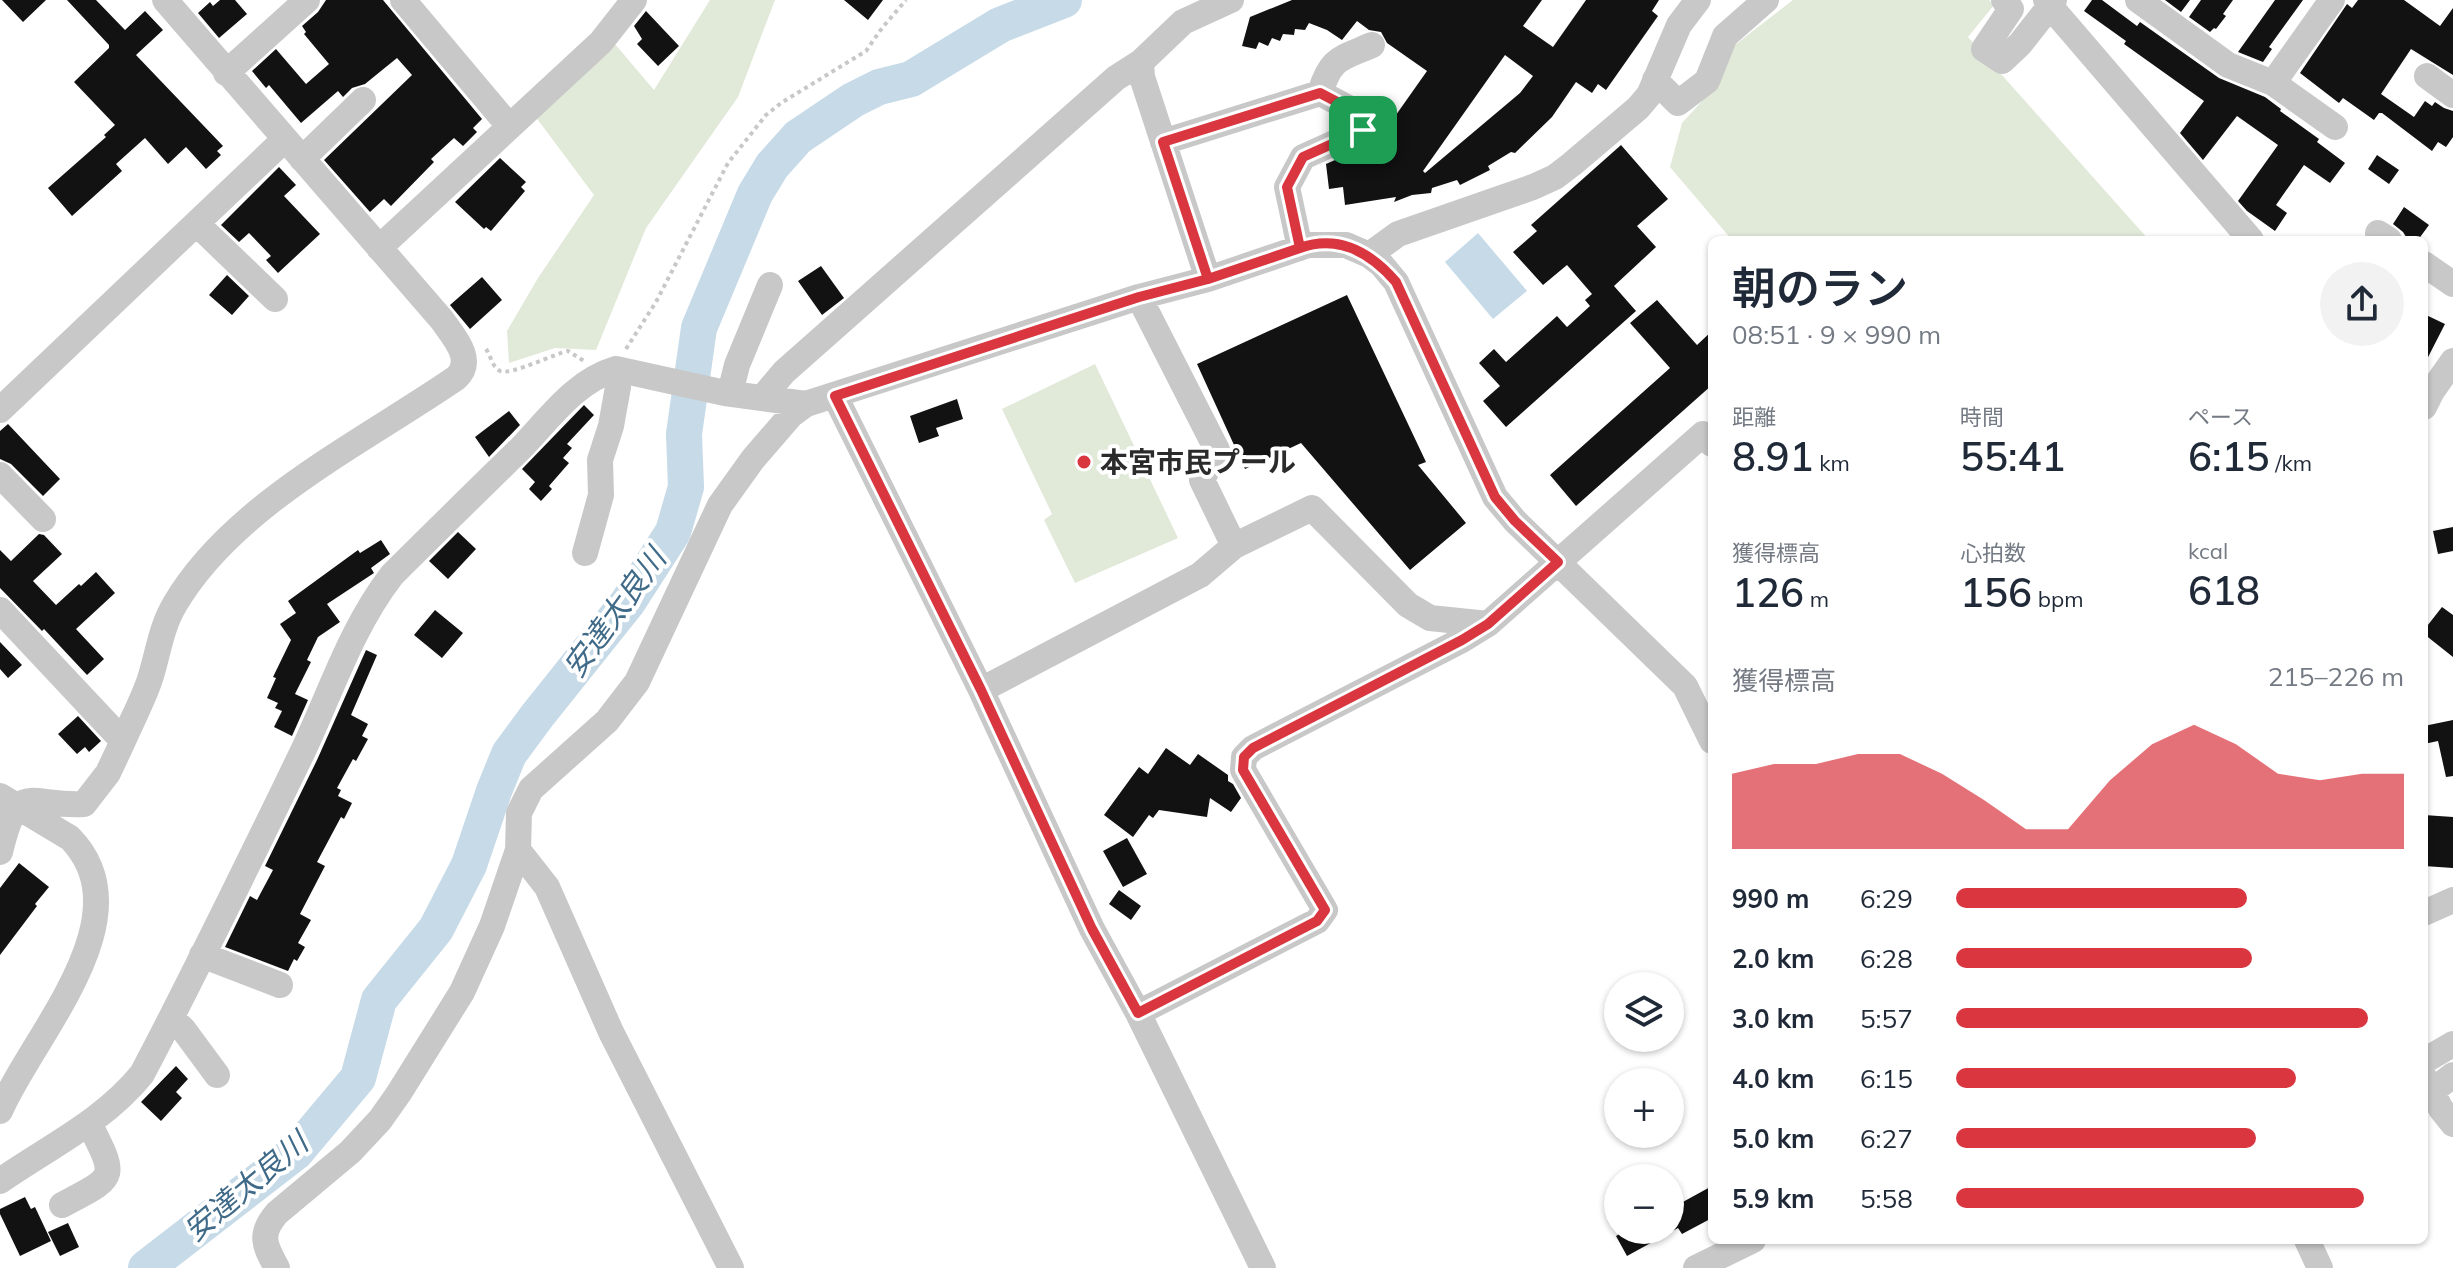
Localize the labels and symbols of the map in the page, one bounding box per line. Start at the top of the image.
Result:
pin [1329,96,1397,164]
place label: 本宮市民プール [1100,444,1296,479]
marker: 本宮市民プール [1075,453,1093,471]
water label: 安達太良川 [555,538,675,684]
water label: 安達太良川 [176,1122,317,1249]

